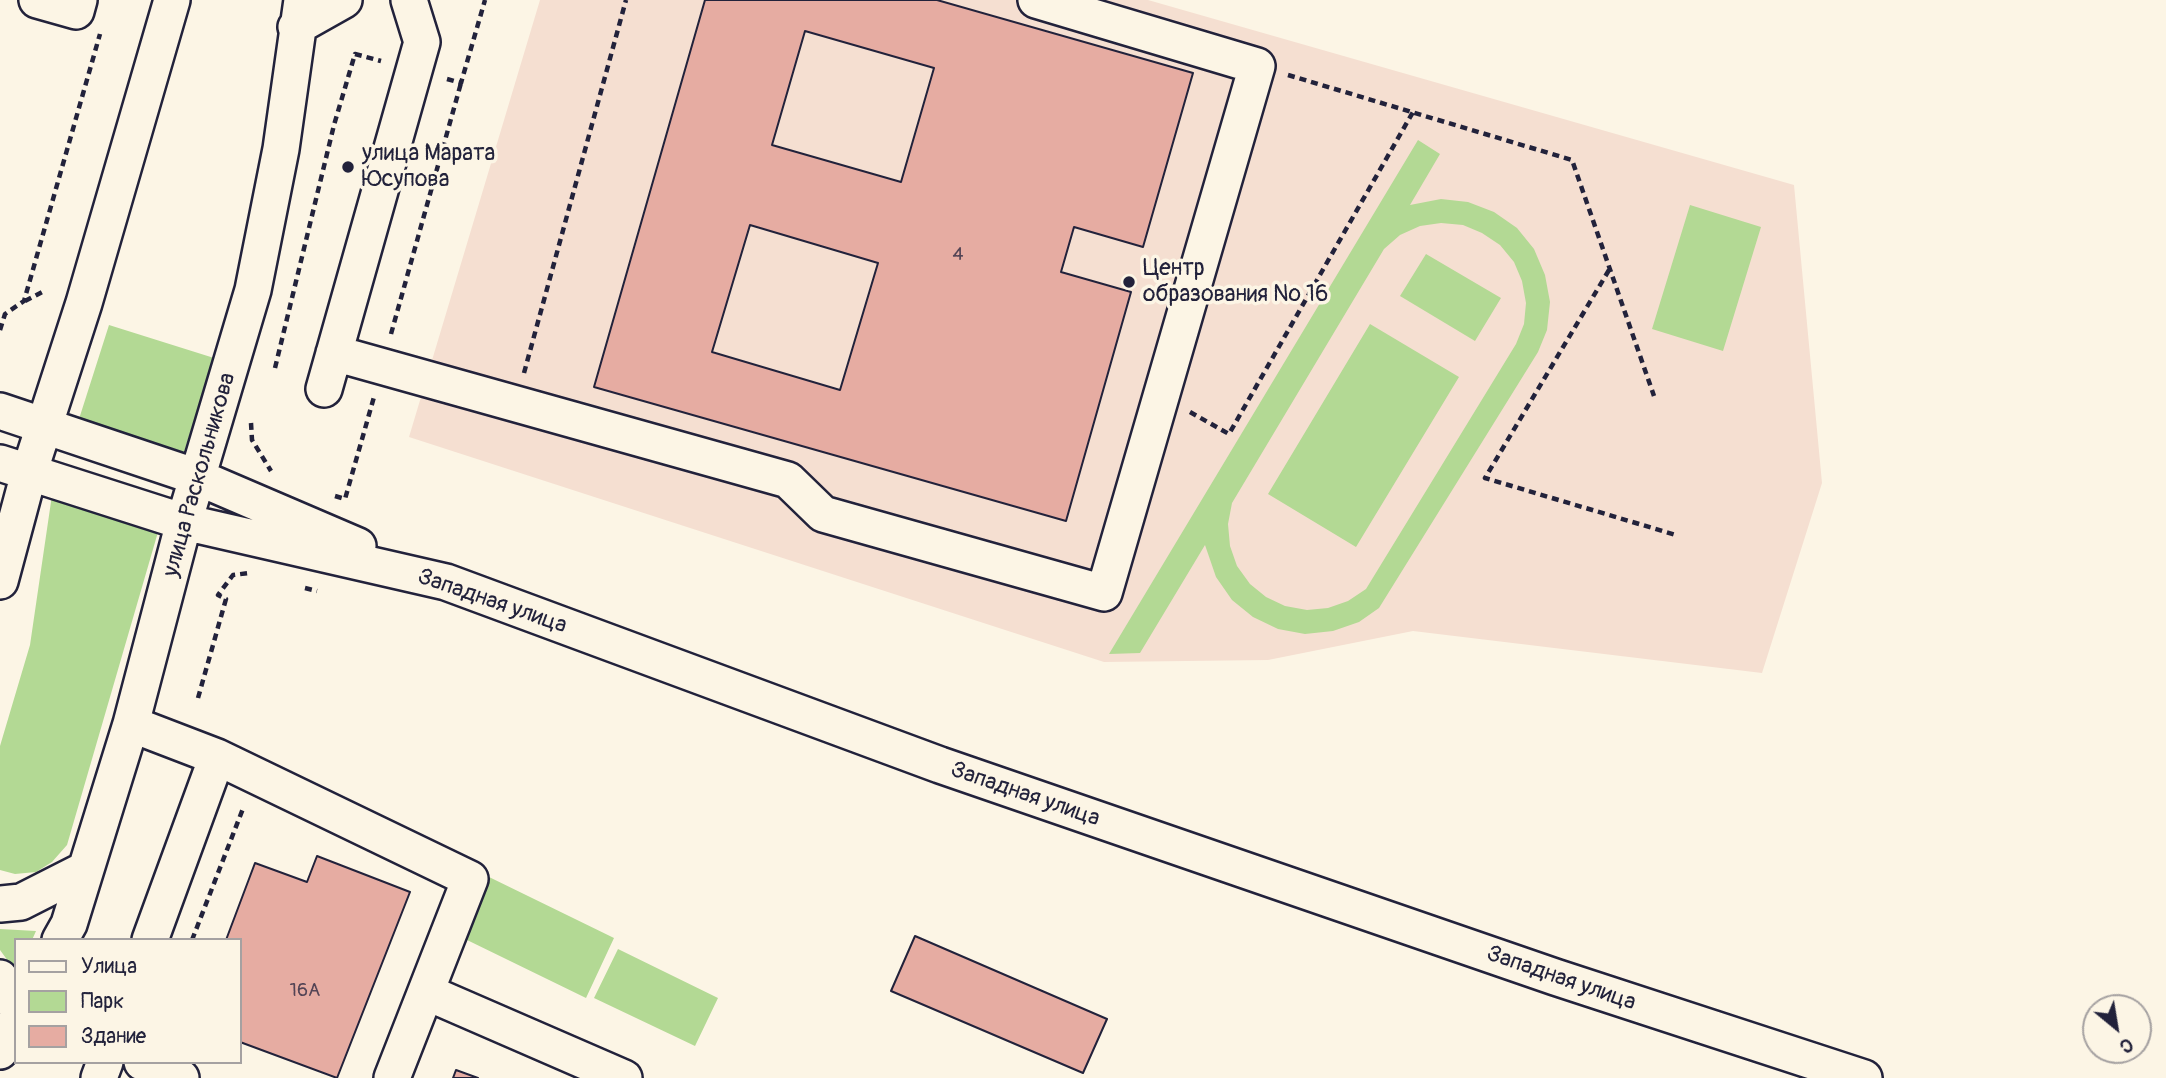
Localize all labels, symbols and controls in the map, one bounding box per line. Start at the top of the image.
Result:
place label: улица Марата Юсупова [362,140,495,194]
marker: улица Марата Юсупова [340,159,356,175]
house number: 4 [952,244,964,266]
place label: Центр образования № 16 [1143,255,1328,309]
marker: Центр образования № 16 [1121,274,1137,290]
street label: улица Раскольникова [158,370,242,580]
street label: Западная улица [414,564,570,640]
street label: Западная улица [947,757,1103,833]
legend [14,938,242,1064]
street label: Западная улица [1483,941,1639,1017]
text: Улица [81,953,137,980]
house number: 16А [290,980,320,1002]
text: Парк [81,988,124,1015]
north arrow [2082,994,2152,1064]
text: Здание [81,1023,146,1050]
text: С [2115,1032,2138,1059]

